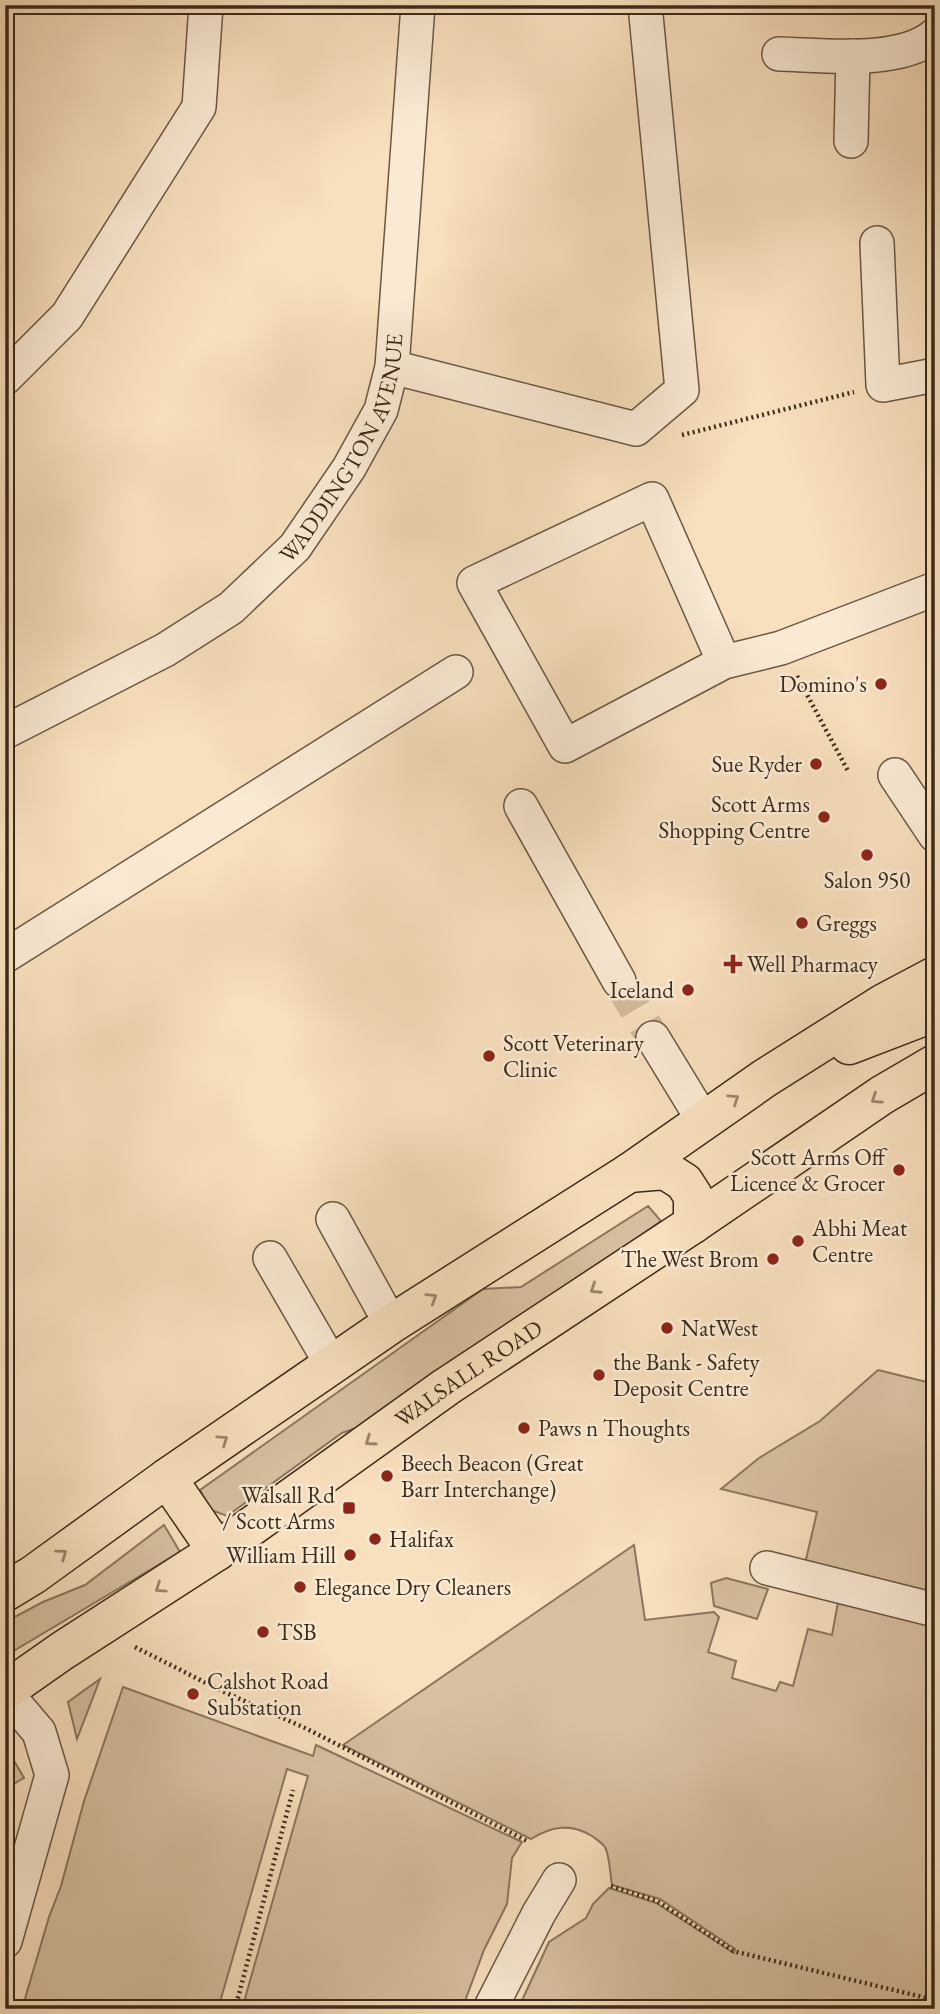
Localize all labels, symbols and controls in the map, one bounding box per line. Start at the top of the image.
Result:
street label: WADDINGTON AVENUE [273,333,409,569]
place label: Domino's [779,669,867,699]
marker: Domino's [873,676,889,692]
place label: Sue Ryder [711,749,802,779]
marker: Sue Ryder [808,756,824,772]
place label: Scott Arms Shopping Centre [658,789,810,845]
marker: Scott Arms Shopping Centre [816,809,832,825]
marker: Salon 950 [859,847,875,863]
place label: Salon 950 [824,865,910,895]
place label: Greggs [816,908,877,938]
marker: Greggs [794,915,810,931]
place label: Well Pharmacy [747,949,879,979]
marker: Well Pharmacy [725,956,741,972]
place label: Iceland [610,975,674,1005]
marker: Iceland [680,982,696,998]
place label: Scott Veterinary Clinic [503,1028,645,1084]
marker: Scott Veterinary Clinic [481,1048,497,1064]
one-way arrow [871,1091,884,1103]
one-way arrow [726,1095,739,1107]
place label: Scott Arms Off Licence & Grocer [730,1142,888,1198]
marker: Scott Arms Off Licence & Grocer [891,1162,907,1178]
place label: Abhi Meat Centre [811,1213,908,1269]
marker: Abhi Meat Centre [790,1233,806,1249]
place label: The West Brom [621,1244,759,1274]
marker: The West Brom [765,1251,781,1267]
one-way arrow [590,1281,603,1293]
one-way arrow [424,1293,437,1306]
street label: WALSALL ROAD [389,1313,548,1434]
place label: NatWest [681,1313,759,1343]
marker: NatWest [659,1320,675,1336]
place label: the Bank - Safety Deposit Centre [613,1347,761,1403]
marker: the Bank - Safety Deposit Centre [591,1367,607,1383]
place label: Paws n Thoughts [538,1413,690,1443]
marker: Paws n Thoughts [516,1420,532,1436]
one-way arrow [365,1433,378,1445]
one-way arrow [215,1435,228,1448]
place label: Beech Beacon (Great Barr Interchange) [401,1448,584,1504]
marker: Beech Beacon (Great Barr Interchange) [379,1468,395,1484]
place label: Walsall Rd / Scott Arms [222,1480,335,1536]
marker: Walsall Rd / Scott Arms [341,1500,357,1516]
place label: Halifax [389,1524,454,1554]
marker: Halifax [367,1531,383,1547]
place label: William Hill [226,1540,336,1570]
marker: William Hill [342,1547,358,1563]
one-way arrow [54,1550,67,1562]
place label: Elegance Dry Cleaners [314,1572,511,1602]
marker: Elegance Dry Cleaners [292,1579,308,1595]
one-way arrow [155,1580,168,1593]
place label: TSB [277,1617,317,1647]
marker: TSB [255,1624,271,1640]
place label: Calshot Road Substation [207,1666,329,1722]
marker: Calshot Road Substation [185,1686,201,1702]

